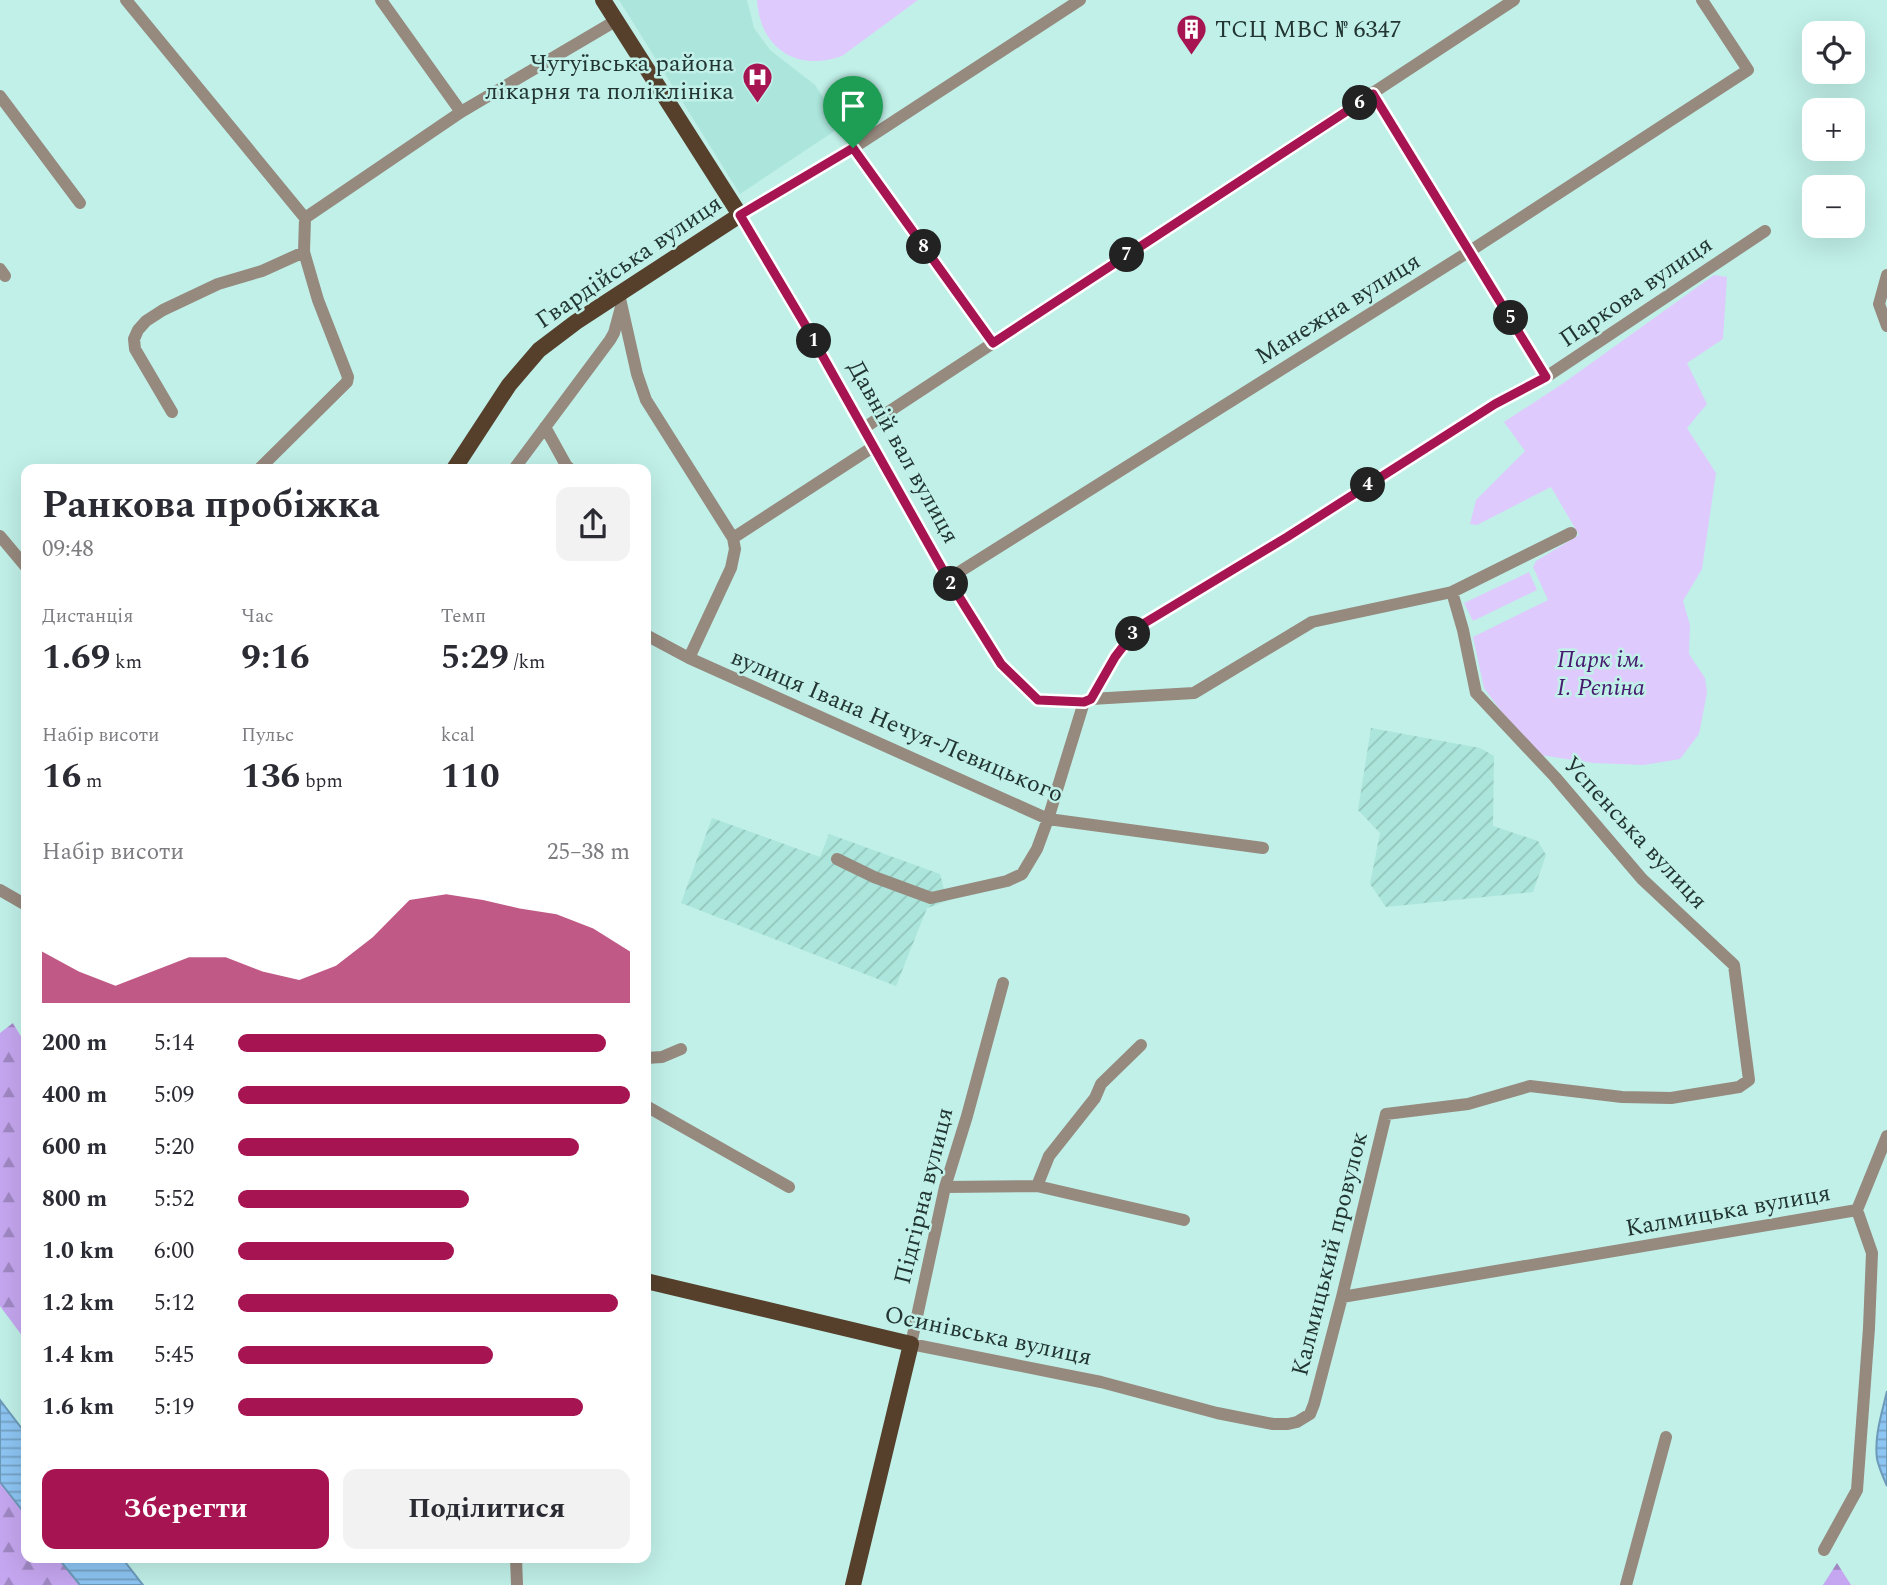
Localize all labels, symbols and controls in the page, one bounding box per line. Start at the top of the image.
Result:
place label: ТСЦ МВС № 6347 [1215,12,1401,48]
building icon: ТСЦ МВС № 6347 [1175,13,1209,57]
map controls [1802,21,1865,238]
button: locate [1802,21,1865,84]
place label: Чугуївська района лікарня та поліклініка [485,46,734,110]
hospital icon: Чугуївська района лікарня та поліклініка [740,61,774,105]
pin [823,76,883,148]
pin: 6 [1342,86,1378,120]
icon: arrive [834,87,872,125]
text: 6 [1354,88,1365,117]
button: + [1802,98,1865,161]
button: − [1802,175,1865,238]
street label: Гвардійська вулиця [528,186,730,338]
street label: Паркова вулиця [1552,227,1720,357]
pin: 8 [906,230,942,264]
text: 8 [918,232,929,261]
pin: 7 [1110,238,1144,272]
text: 7 [1121,240,1132,269]
street label: Манежна вулиця [1248,244,1428,374]
pin: 5 [1494,300,1528,336]
text: 5 [1505,303,1516,332]
pin: 1 [796,324,832,358]
text: 1 [808,326,819,355]
street label: Давній вал вулиця [838,354,968,550]
pin: 4 [1350,468,1386,503]
text: 4 [1362,470,1373,499]
text: Ранкова пробіжка [42,477,380,535]
button: share [556,487,630,561]
text: 09:48 [42,532,94,567]
pin: 2 [934,566,968,602]
text: 2 [945,569,956,598]
text: Дистанція [42,602,133,631]
text: Час [241,602,274,631]
text: Темп [441,602,486,631]
pin: 3 [1116,616,1150,652]
text: 3 [1127,619,1138,648]
text: 1.69 [42,631,110,684]
text: 9:16 [241,631,310,684]
text: 5:29 [441,631,509,684]
street label: вулиця Івана Нечуя-Левицького [725,639,1069,813]
park label: Парк ім. І. Рєпіна [1557,642,1645,706]
text: km [110,648,142,677]
text: /km [509,648,545,677]
text: Набір висоти [42,721,159,750]
text: Пульс [241,721,294,750]
text: kcal [441,721,475,750]
street label: Успенська вулиця [1554,748,1716,918]
text: 16 [42,750,81,803]
text: 136 [241,750,300,803]
text: 110 [441,750,500,803]
text: m [81,767,102,796]
text: bpm [300,767,343,796]
text: Набір висоти [42,835,184,870]
text: 25–38 m [547,835,630,870]
text: 200 m [42,1026,107,1061]
text: 5:14 [154,1026,194,1061]
text: 400 m [42,1078,107,1113]
text: 5:09 [154,1078,194,1113]
street label: Підгірна вулиця [885,1104,963,1288]
street label: Калмицький провулок [1282,1128,1378,1380]
text: 600 m [42,1130,107,1165]
text: 5:20 [154,1130,194,1165]
street label: Калмицька вулиця [1623,1175,1833,1247]
text: 800 m [42,1182,107,1217]
text: 5:52 [154,1182,194,1217]
text: 1.0 km [42,1234,114,1269]
text: 6:00 [154,1234,194,1269]
text: 1.2 km [42,1286,114,1321]
text: 5:12 [154,1286,194,1321]
street label: Осинівська вулиця [881,1296,1095,1376]
text: 1.4 km [42,1338,114,1373]
text: 5:45 [154,1338,194,1373]
text: 1.6 km [42,1390,114,1425]
text: 5:19 [154,1390,194,1425]
button: Зберегти [42,1469,329,1549]
button: Поділитися [343,1469,630,1549]

